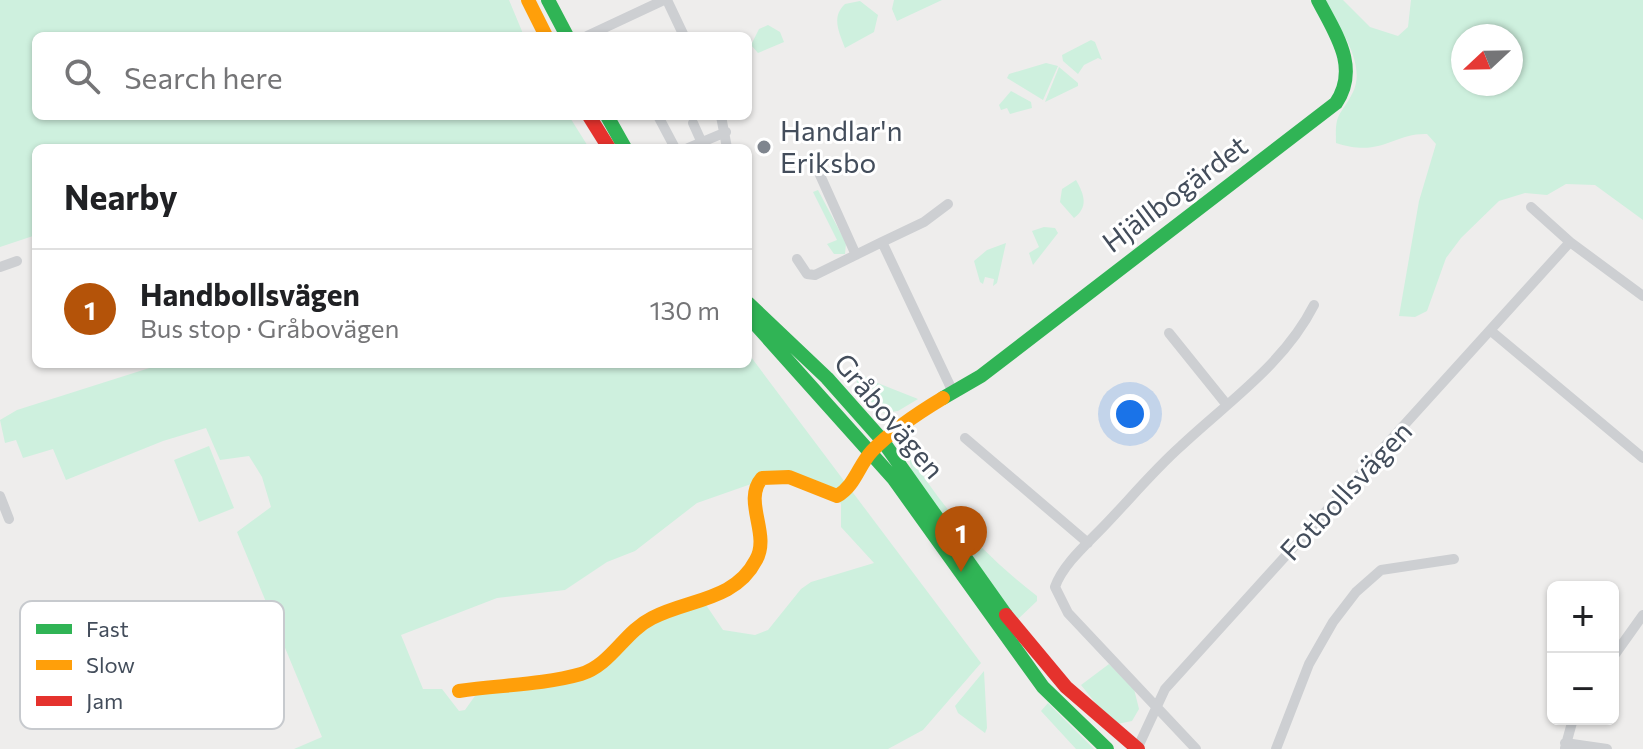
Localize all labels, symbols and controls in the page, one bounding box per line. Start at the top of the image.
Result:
north arrow [1451,24,1523,96]
search box [32,32,752,120]
icon: search [60,54,104,98]
text: Search here [124,58,283,95]
place label: Handlar'n Eriksbo [780,113,903,179]
street label: Hjällbogärdet [1095,128,1254,259]
marker: Handlar'n Eriksbo [755,138,773,156]
text: Nearby [64,175,178,217]
text: Handbollsvägen [140,275,360,312]
text: 1 [84,294,96,325]
text: 130 m [649,294,720,325]
text: Bus stop · Gråbovägen [140,312,399,343]
street label: Gråbovägen [828,346,952,485]
your location [1110,394,1150,434]
street label: Fotbollsvägen [1272,414,1418,567]
pin: 1 [935,506,987,572]
map controls [1547,581,1619,725]
button: + [1547,581,1619,653]
legend [20,601,284,729]
text: Fast [86,615,129,642]
text: Slow [86,651,135,678]
button: − [1547,653,1619,725]
text: Jam [86,687,123,714]

